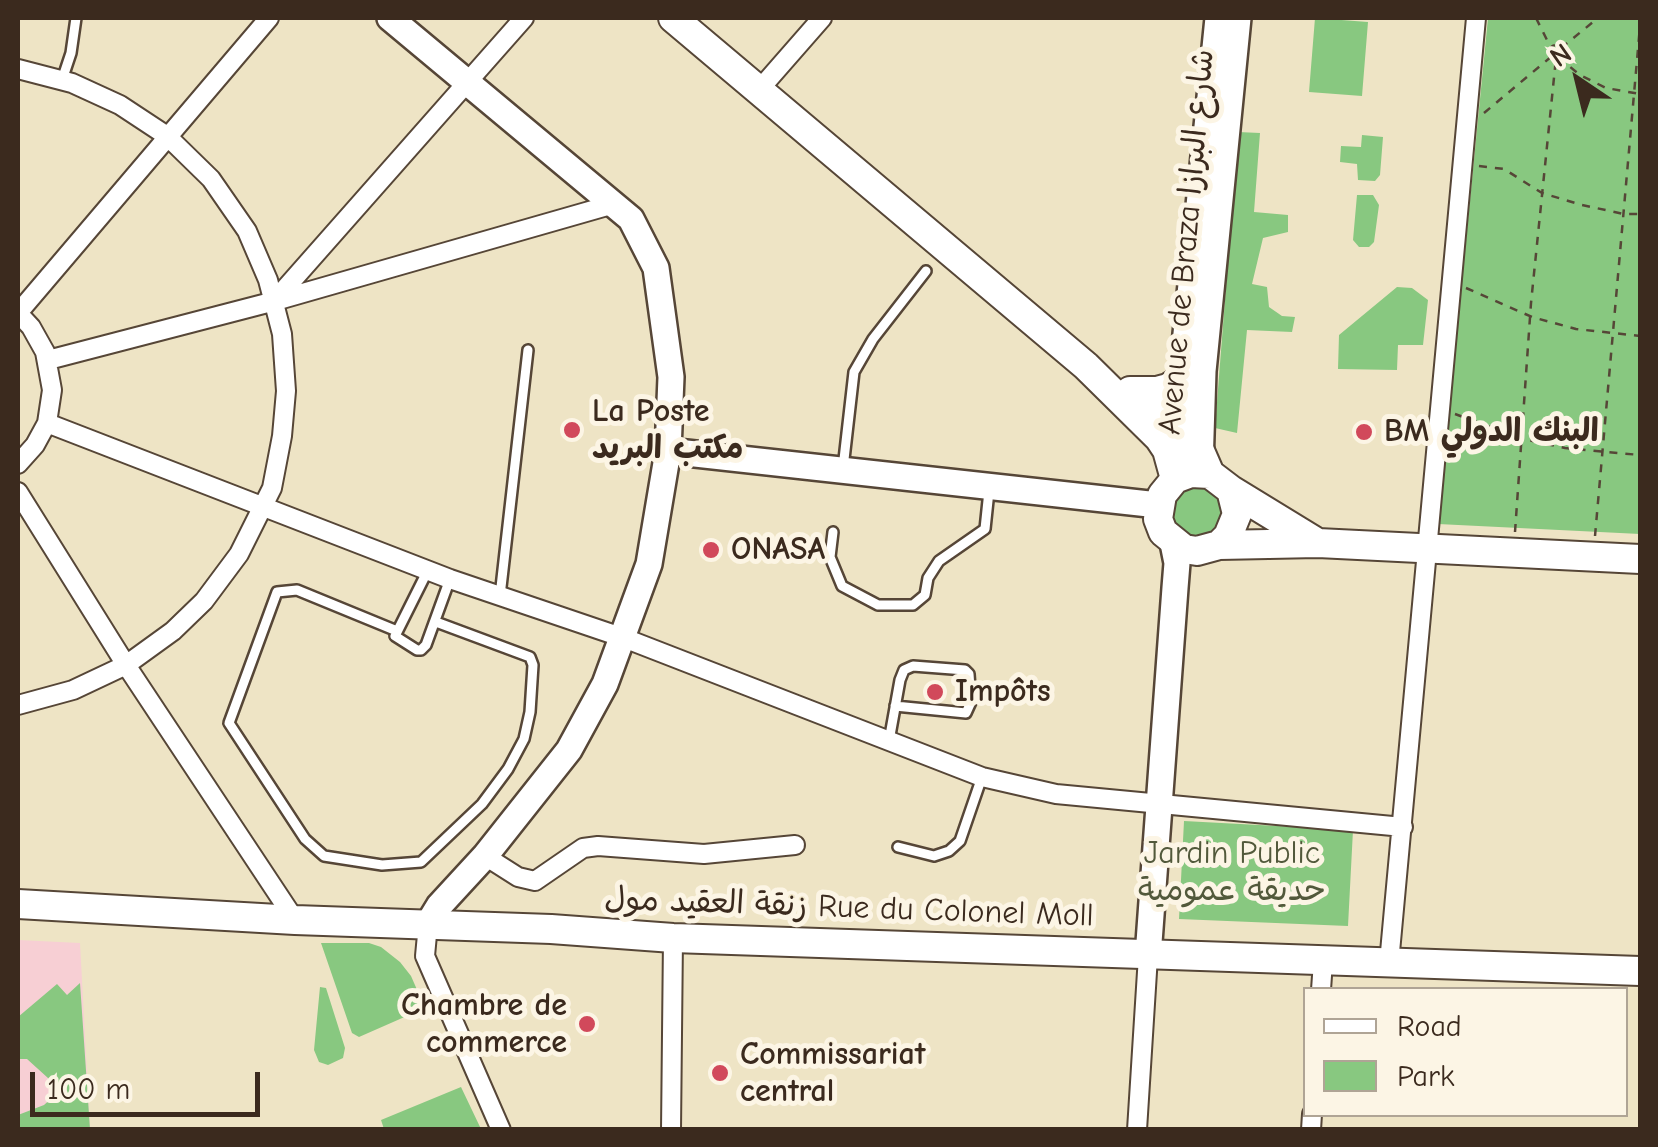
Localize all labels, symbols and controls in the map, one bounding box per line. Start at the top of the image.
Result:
north arrow [1528,30,1628,130]
text: N [1544,37,1577,74]
street label: Avenue de Braza شارع البرازا [1151,48,1223,436]
place label: La Poste مكتب البريد [592,393,743,468]
place label: BM البنك الدولي [1384,413,1599,451]
marker: La Poste مكتب البريد [561,419,583,441]
marker: BM البنك الدولي [1353,421,1375,443]
place label: ONASA [731,531,825,569]
marker: ONASA [700,539,722,561]
place label: Impôts [955,673,1051,711]
marker: Impôts [924,681,946,703]
park label: Jardin Public حديقة عمومية [1138,835,1326,910]
street label: زنقة العقيد مول Rue du Colonel Moll [604,880,1094,936]
place label: Chambre de commerce [401,987,567,1062]
legend [1303,987,1628,1117]
text: Road [1397,1009,1462,1044]
marker: Chambre de commerce [576,1013,598,1035]
place label: Commissariat central [740,1036,925,1111]
scale bar [35,1052,265,1114]
text: Park [1397,1059,1454,1094]
marker: Commissariat central [709,1062,731,1084]
text: 100 m [47,1072,130,1107]

